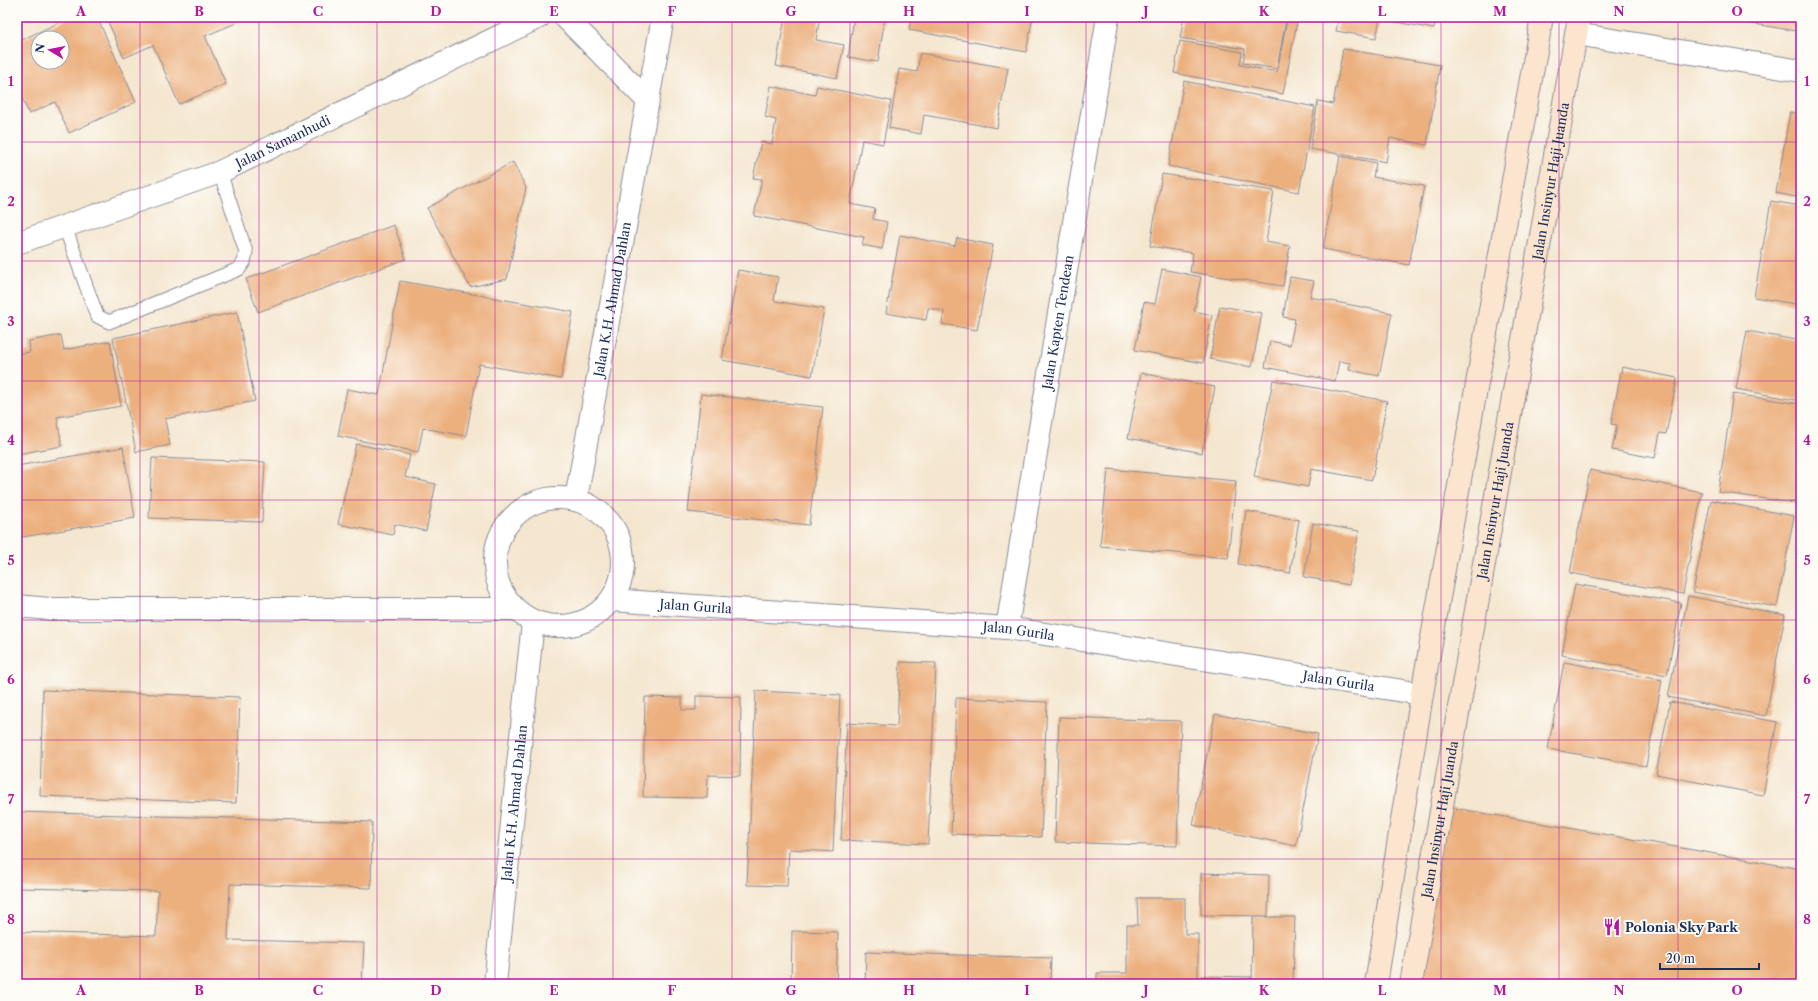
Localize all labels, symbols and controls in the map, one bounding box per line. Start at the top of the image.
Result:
text: A [75,3,87,19]
text: B [194,3,204,19]
text: C [313,3,323,19]
text: D [430,3,442,19]
text: E [549,3,559,19]
text: F [668,3,677,19]
text: G [785,3,797,19]
text: H [903,3,915,19]
text: I [1024,3,1030,19]
text: J [1141,3,1149,19]
text: K [1259,3,1270,19]
text: L [1378,3,1387,19]
text: M [1493,3,1507,19]
text: N [1613,3,1625,19]
text: O [1731,3,1743,19]
north arrow [30,30,70,70]
text: N [32,42,48,54]
text: 1 [8,73,14,89]
text: 1 [1804,73,1810,89]
street label: Jalan Insinyur Haji Juanda [1529,101,1572,263]
street label: Jalan Samanhudi [231,112,333,172]
text: 2 [7,193,15,209]
text: 2 [1803,193,1811,209]
street label: Jalan K.H. Ahmad Dahlan [590,220,634,380]
street label: Jalan Kapten Tendean [1038,254,1077,392]
text: 3 [7,313,15,329]
text: 3 [1803,313,1811,329]
street label: Jalan Insinyur Haji Juanda [1473,420,1517,582]
text: 4 [7,432,15,448]
text: 4 [1803,432,1811,448]
text: 5 [7,552,15,568]
text: 5 [1803,552,1811,568]
street label: Jalan Gurila [657,595,733,617]
street label: Jalan Gurila [980,618,1056,643]
street label: Jalan Gurila [1300,667,1376,694]
text: 6 [7,671,15,687]
text: 6 [1803,671,1811,687]
street label: Jalan K.H. Ahmad Dahlan [498,724,530,884]
street label: Jalan Insinyur Haji Juanda [1418,739,1461,901]
text: 7 [8,791,15,807]
text: 7 [1804,791,1811,807]
text: 8 [7,911,15,927]
text: 8 [1803,911,1811,927]
restaurant icon: Polonia Sky Park [1602,917,1622,937]
place label: Polonia Sky Park [1625,919,1738,935]
scale bar [1660,945,1759,971]
text: 20 m [1666,951,1695,966]
text: A [75,982,87,998]
text: B [194,982,204,998]
text: C [313,982,323,998]
text: D [430,982,442,998]
text: E [549,982,559,998]
text: F [668,982,677,998]
text: G [785,982,797,998]
text: H [903,982,915,998]
text: I [1024,982,1030,998]
text: J [1141,982,1149,998]
text: K [1259,982,1270,998]
text: L [1378,982,1387,998]
text: M [1493,982,1507,998]
text: N [1613,982,1625,998]
text: O [1731,982,1743,998]

